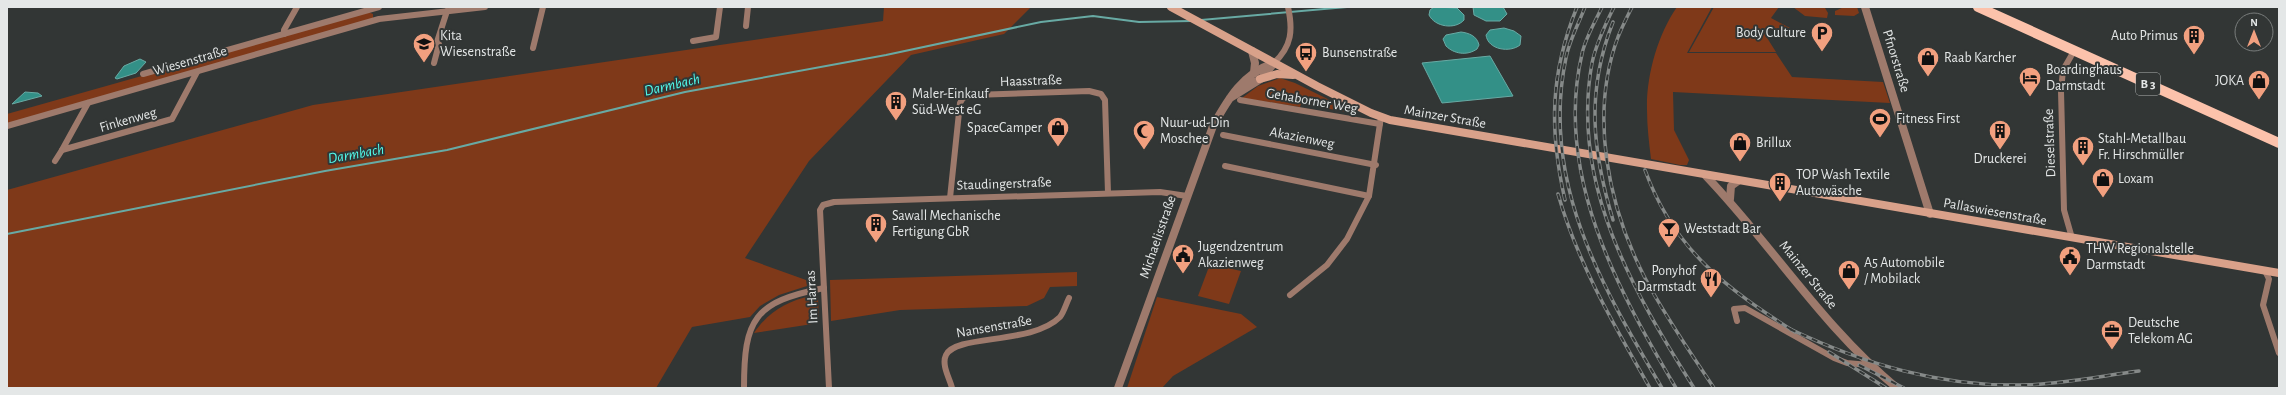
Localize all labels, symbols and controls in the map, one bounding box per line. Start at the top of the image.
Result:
north arrow [2234,12,2274,52]
text: N [2250,17,2258,28]
parking icon: Body Culture [1809,20,1835,53]
building icon: Auto Primus [2181,23,2207,56]
place label: Body Culture [1736,26,1806,40]
street label: Pfnorstraße [1880,28,1912,94]
place label: Kita Wiesenstraße [440,29,516,59]
place label: Auto Primus [2111,29,2178,43]
school or university icon: Kita Wiesenstraße [411,31,437,64]
bus stop icon: Bunsenstraße [1293,40,1319,73]
street label: Wiesenstraße [152,44,228,78]
shop icon: Raab Karcher [1915,45,1941,78]
place label: Bunsenstraße [1322,46,1397,60]
place label: Raab Karcher [1944,51,2016,65]
place label: Boardinghaus Darmstadt [2046,63,2122,93]
hotel icon: Boardinghaus Darmstadt [2017,65,2043,98]
shop icon: JOKA [2246,68,2272,101]
water label: Darmbach [643,71,701,99]
street label: Haasstraße [1000,73,1062,89]
road number: B 3 [2136,73,2160,95]
place label: JOKA [2215,74,2244,88]
street label: Gehaborner Weg [1265,86,1359,116]
place label: Maler-Einkauf Süd-West eG [912,87,989,117]
building icon: Maler-Einkauf Süd-West eG [883,89,909,122]
street label: Mainzer Straße [1403,103,1487,131]
street label: Finkenweg [98,105,158,135]
sports icon: Fitness First [1867,106,1893,139]
street label: Dieselstraße [2042,108,2058,178]
place label: Fitness First [1896,112,1960,126]
shop icon: SpaceCamper [1045,115,1071,148]
place label: Nuur-ud-Din Moschee [1160,116,1230,146]
mosque icon: Nuur-ud-Din Moschee [1131,118,1157,151]
building icon: Druckerei [1987,118,2013,151]
place label: SpaceCamper [967,121,1042,135]
street label: Akazienweg [1268,125,1336,151]
shop icon: Brillux [1727,130,1753,163]
place label: Stahl-Metallbau Fr. Hirschmüller [2098,132,2186,162]
building icon: Stahl-Metallbau Fr. Hirschmüller [2070,134,2096,167]
place label: Brillux [1756,136,1791,150]
water label: Darmbach [327,142,385,166]
place label: Druckerei [1973,152,2027,166]
shop icon: Loxam [2090,166,2116,199]
place label: TOP Wash Textile Autowäsche [1796,168,1890,198]
building icon: TOP Wash Textile Autowäsche [1767,170,1793,203]
place label: Loxam [2118,172,2154,186]
street label: Staudingerstraße [956,175,1052,193]
street label: Michaelisstraße [1137,194,1179,280]
street label: Pallaswiesenstraße [1942,196,2048,228]
place label: Sawall Mechanische Fertigung GbR [892,209,1001,239]
building icon: Sawall Mechanische Fertigung GbR [863,211,889,244]
bar icon: Weststadt Bar [1656,216,1682,249]
place label: Weststadt Bar [1684,222,1761,236]
street label: Mainzer Straße [1776,238,1840,312]
place label: Jugendzentrum Akazienweg [1198,240,1284,270]
public building icon: Jugendzentrum Akazienweg [1170,242,1196,275]
place label: THW Regionalstelle Darmstadt [2086,242,2194,272]
public building icon: THW Regionalstelle Darmstadt [2057,244,2083,277]
place label: A5 Automobile / Mobilack [1864,256,1945,286]
shop icon: A5 Automobile / Mobilack [1836,258,1862,291]
place label: Ponyhof Darmstadt [1637,264,1697,294]
restaurant icon: Ponyhof Darmstadt [1698,266,1724,299]
street label: Im Harras [804,270,820,324]
street label: Nansenstraße [955,313,1033,341]
place label: Deutsche Telekom AG [2128,316,2193,346]
office icon: Deutsche Telekom AG [2099,318,2125,351]

